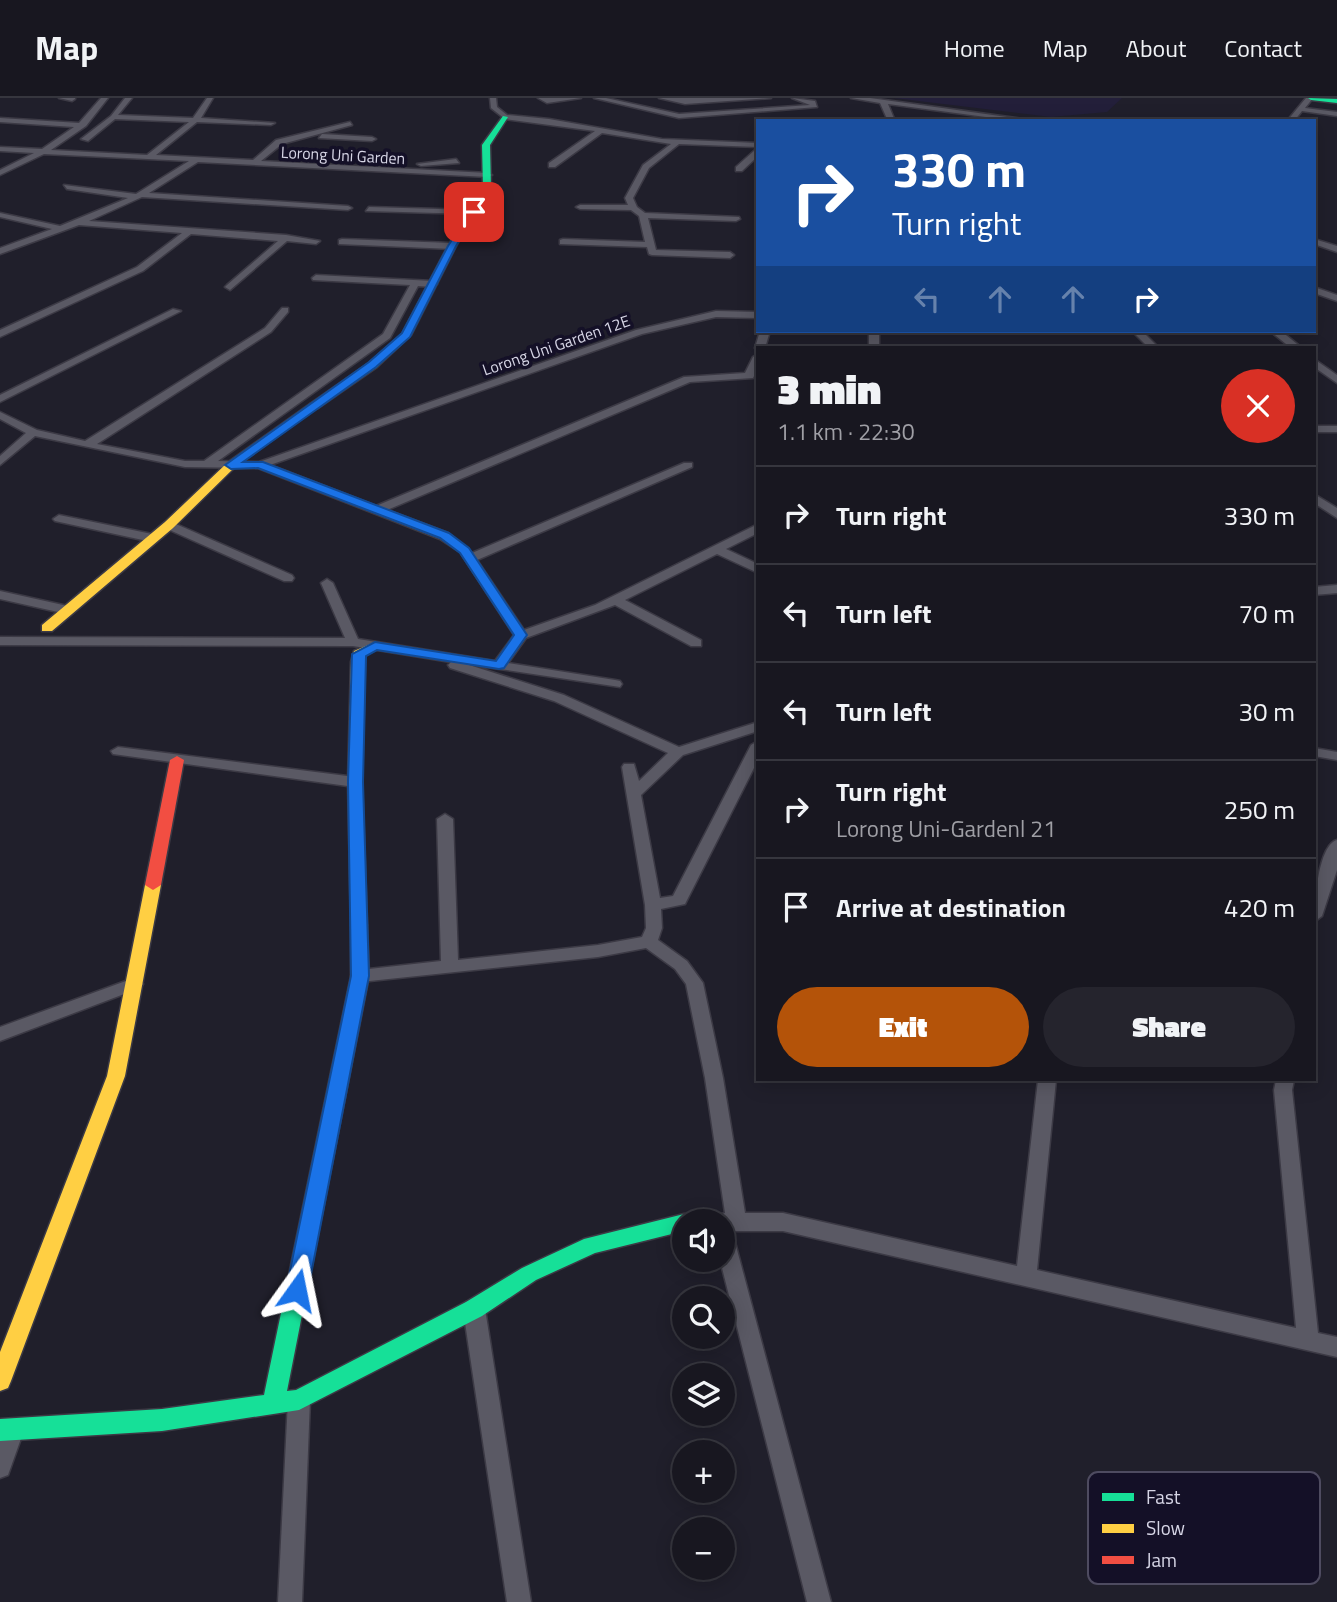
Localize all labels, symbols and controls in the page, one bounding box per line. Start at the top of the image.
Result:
text: Map [35,23,98,73]
text: Home [944,30,1005,66]
text: Map [1043,30,1088,66]
text: About [1126,30,1186,66]
text: Contact [1224,30,1302,66]
text: 330 m [892,131,1026,206]
street label: Lorong Uni Garden [280,140,406,170]
icon: right [777,147,868,238]
pin [444,182,504,242]
icon: arrive [455,193,493,231]
text: Turn right [892,199,1021,247]
icon: left [908,280,946,318]
icon: ahead [981,280,1019,318]
icon: ahead [1054,280,1092,318]
icon: right [1127,280,1165,318]
street label: Lorong Uni Garden 12E [479,308,633,382]
text: 3 min [777,356,881,420]
button: close [1221,369,1295,443]
text: 1.1 km · 22:30 [777,414,915,449]
icon: right [777,496,815,534]
text: Turn right [836,496,947,535]
text: 330 m [1224,496,1295,535]
icon: left [777,594,815,632]
text: Turn left [836,594,931,633]
text: 70 m [1238,594,1295,633]
icon: left [777,692,815,730]
text: Turn left [836,692,931,731]
text: 30 m [1238,692,1295,731]
text: Turn right [836,772,947,811]
icon: right [777,790,815,828]
text: 250 m [1224,790,1295,829]
text: Lorong Uni-Gardenl 21 [836,811,1056,846]
icon: arrive [777,888,815,926]
text: Arrive at destination [836,888,1066,927]
text: 420 m [1224,888,1295,927]
button: Exit [777,987,1029,1067]
button: Share [1043,987,1295,1067]
map controls [672,1209,735,1580]
button: sound [672,1209,735,1272]
position arrow [260,1253,334,1327]
button: search [672,1286,735,1349]
button: layers [672,1363,735,1426]
button: + [672,1440,735,1503]
legend [1088,1472,1320,1584]
text: Fast [1146,1482,1181,1511]
text: Slow [1146,1513,1185,1542]
button: − [672,1517,735,1580]
text: Jam [1146,1545,1177,1574]

